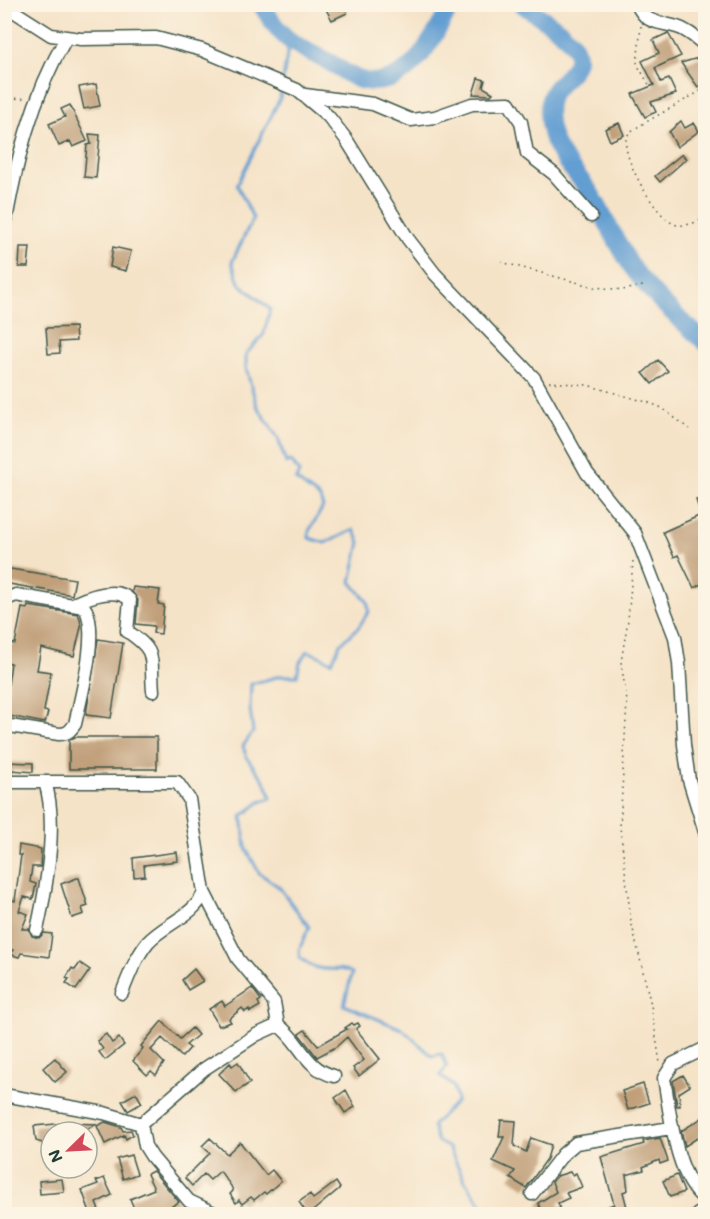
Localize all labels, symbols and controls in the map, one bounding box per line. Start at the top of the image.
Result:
north arrow [39,1120,99,1180]
text: N [43,1146,67,1166]

